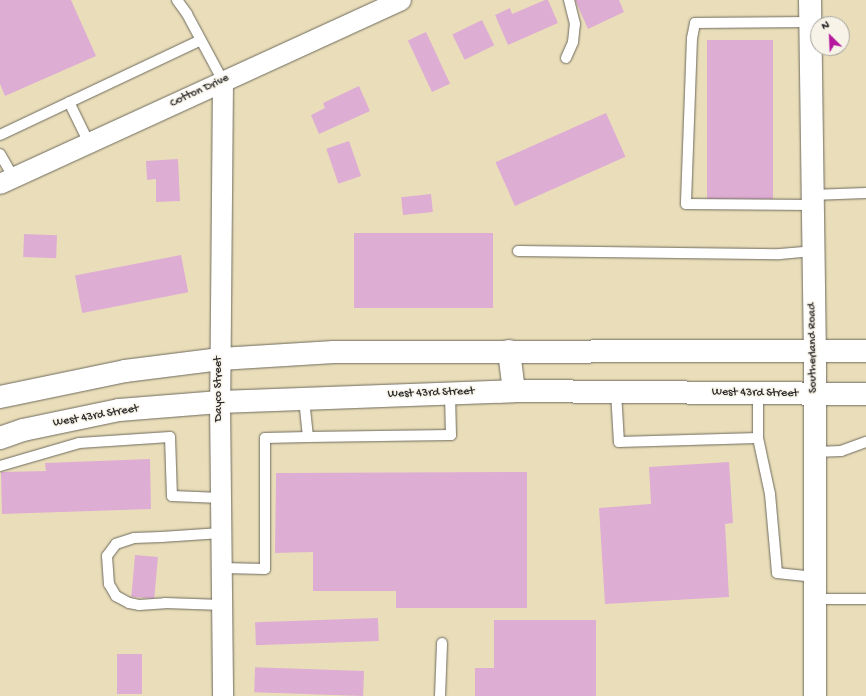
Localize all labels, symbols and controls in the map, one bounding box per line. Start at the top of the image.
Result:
north arrow [810,16,850,56]
text: N [820,19,831,33]
street label: Cotton Drive [168,72,232,112]
street label: Southerland Road [806,303,822,393]
street label: Dayco Street [213,356,227,422]
street label: West 43rd Street [387,385,475,403]
street label: West 43rd Street [712,386,798,402]
street label: West 43rd Street [52,402,140,432]

